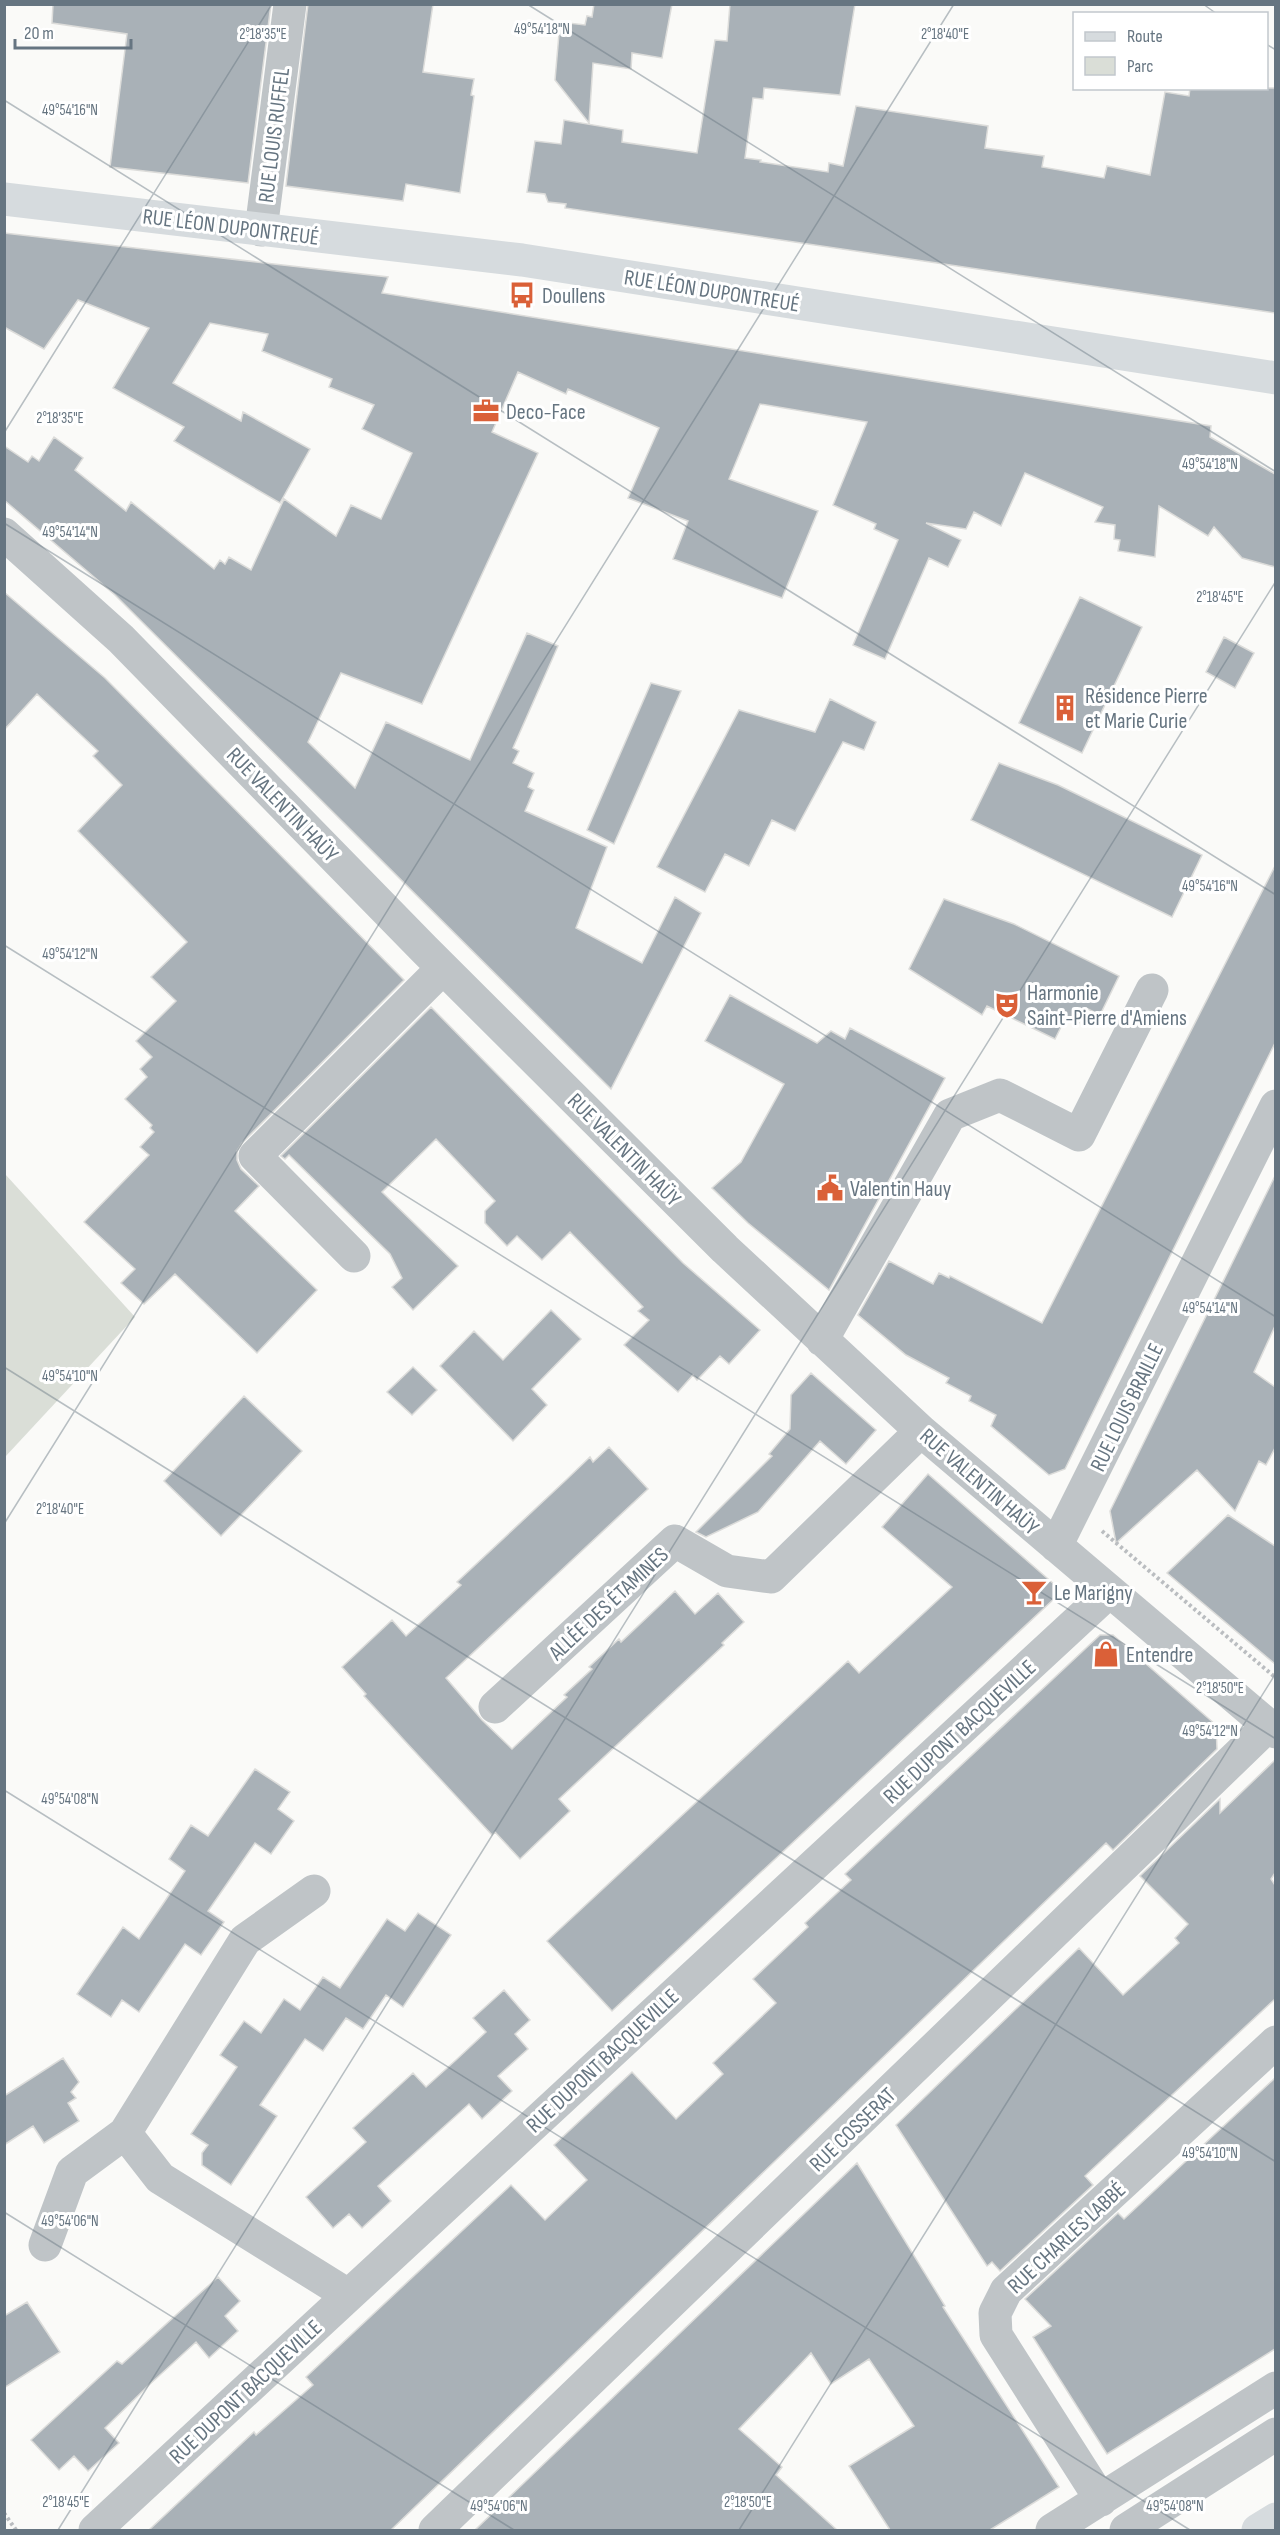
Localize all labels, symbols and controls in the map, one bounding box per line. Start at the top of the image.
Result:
scale bar [15,12,130,50]
legend [1073,12,1268,90]
text: 49°54'18"N [514,20,570,39]
text: 20 m [24,23,54,44]
text: 2°18'35"E [239,25,287,44]
text: 2°18'40"E [921,25,969,44]
text: Route [1127,26,1163,47]
text: Parc [1127,56,1153,77]
street label: RUE LOUIS RUFFEL [253,66,296,204]
text: 49°54'16"N [42,101,98,120]
street label: RUE LÉON DUPONTREUÉ [141,203,320,252]
street label: RUE LÉON DUPONTREUÉ [622,264,801,319]
bus stop icon: Doullens [507,280,537,310]
place label: Doullens [542,283,606,310]
office icon: Deco-Face [471,396,501,426]
place label: Deco-Face [506,399,586,426]
text: 2°18'35"E [36,409,84,428]
text: 49°54'18"N [1182,455,1238,474]
text: 49°54'14"N [42,523,98,542]
text: 2°18'45"E [1196,588,1244,607]
place label: Résidence Pierre et Marie Curie [1085,683,1208,735]
building icon: Résidence Pierre et Marie Curie [1050,693,1080,723]
street label: RUE VALENTIN HAÜY [220,742,343,868]
text: 49°54'16"N [1182,877,1238,896]
text: 49°54'12"N [42,945,98,964]
place label: Harmonie Saint-Pierre d'Amiens [1027,980,1187,1032]
theatre icon: Harmonie Saint-Pierre d'Amiens [992,990,1022,1020]
street label: RUE VALENTIN HAÜY [562,1088,686,1212]
public building icon: Valentin Hauy [815,1173,845,1203]
place label: Valentin Hauy [850,1176,952,1203]
text: 49°54'14"N [1182,1299,1238,1318]
street label: RUE LOUIS BRAILLE [1085,1339,1170,1476]
text: 49°54'10"N [42,1367,98,1386]
street label: RUE VALENTIN HAÜY [914,1423,1044,1541]
text: 2°18'40"E [36,1500,84,1519]
street label: ALLÉE DES ÉTAMINES [543,1542,674,1667]
bar icon: Le Marigny [1019,1577,1049,1607]
place label: Le Marigny [1054,1580,1133,1607]
shop icon: Entendre [1091,1639,1121,1669]
place label: Entendre [1126,1642,1193,1669]
street label: RUE DUPONT BACQUEVILLE [878,1654,1042,1810]
text: 2°18'50"E [1196,1679,1244,1698]
text: 49°54'12"N [1182,1722,1238,1741]
text: 49°54'08"N [41,1790,99,1809]
street label: RUE DUPONT BACQUEVILLE [521,1983,685,2139]
street label: RUE COSSERAT [804,2082,902,2178]
text: 49°54'10"N [1182,2144,1238,2163]
street label: RUE CHARLES LABBÉ [1002,2177,1132,2300]
text: 49°54'06"N [41,2212,99,2231]
street label: RUE DUPONT BACQUEVILLE [164,2314,328,2470]
text: 2°18'45"E [42,2493,90,2512]
text: 2°18'50"E [724,2493,772,2512]
text: 49°54'06"N [470,2497,528,2516]
text: 49°54'08"N [1146,2497,1204,2516]

